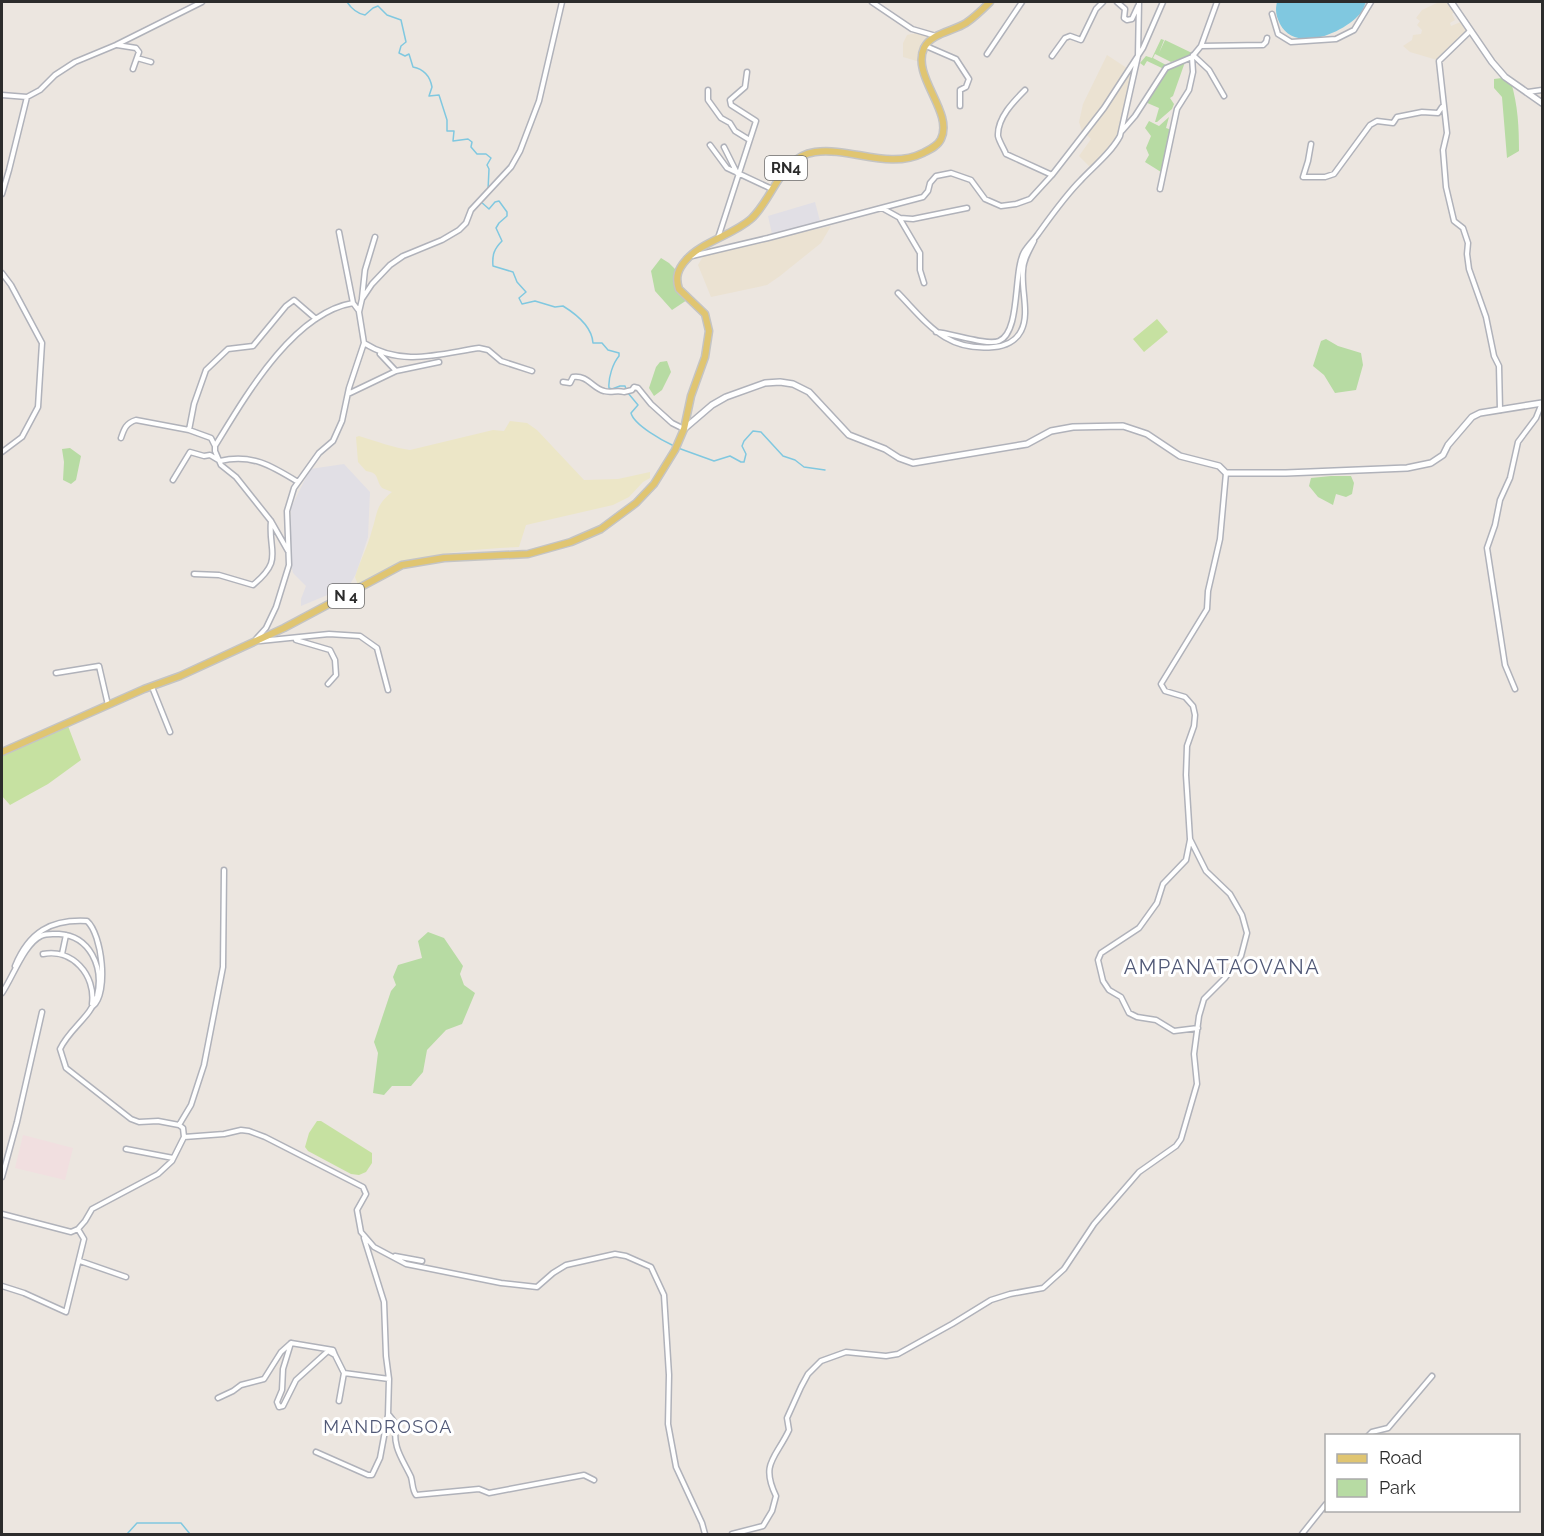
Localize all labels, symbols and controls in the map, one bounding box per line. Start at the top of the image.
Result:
road number: RN4 [765,156,807,180]
road number: N 4 [328,584,364,608]
district label: AMPANATAOVANA [1124,955,1320,979]
district label: MANDROSOA [323,1416,453,1437]
legend [1325,1434,1520,1512]
text: Road [1379,1447,1422,1468]
text: Park [1379,1477,1416,1498]

